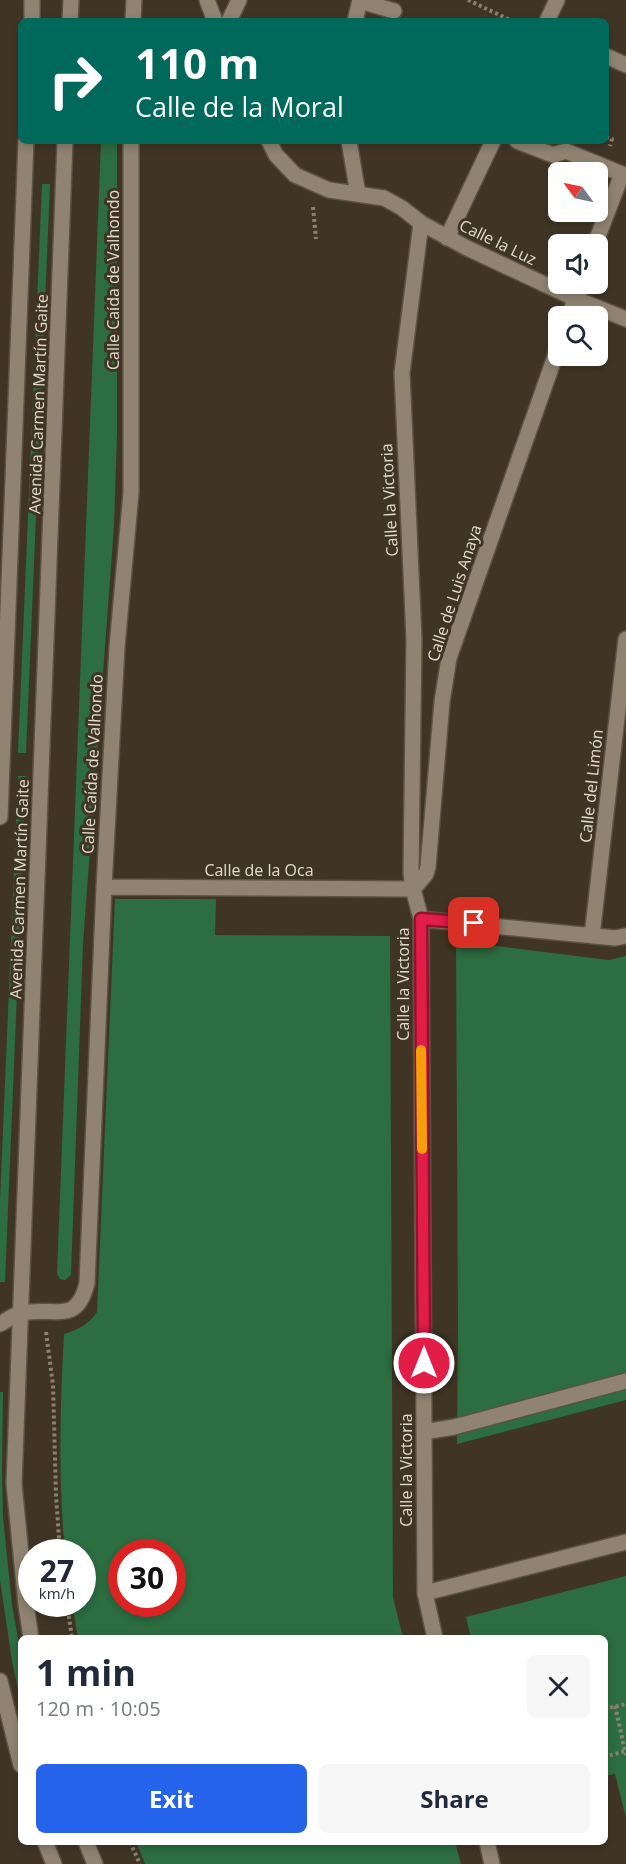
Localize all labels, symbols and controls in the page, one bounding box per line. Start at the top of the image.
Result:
text: 110 m [135,34,259,91]
icon: right [36,42,114,120]
text: Calle de la Moral [135,88,344,125]
north arrow [548,162,608,222]
map controls [548,162,608,366]
street label: Calle Caída de Valhondo [102,190,124,370]
street label: Calle la Luz [456,214,540,270]
button: sound [548,234,608,294]
street label: Avenida Carmen Martín Gaite [23,294,53,514]
button: search [548,306,608,366]
street label: Calle la Victoria [375,443,403,557]
street label: Calle de Luis Anaya [421,522,487,664]
street label: Calle Caída de Valhondo [76,674,108,854]
street label: Calle del Limón [574,728,608,844]
street label: Avenida Carmen Martín Gaite [4,779,34,999]
street label: Calle de la Oca [204,859,314,881]
pin [448,897,499,948]
icon: arrive [457,906,490,939]
street label: Calle la Victoria [392,927,414,1041]
position arrow [392,1331,456,1395]
street label: Calle la Victoria [395,1413,417,1527]
speed limit sign: 30 [108,1539,186,1617]
text: 27 [40,1550,74,1591]
text: km/h [39,1583,75,1603]
text: 1 min [36,1648,136,1697]
button: close [527,1655,590,1718]
text: 120 m · 10:05 [36,1695,161,1722]
button: Exit [36,1764,307,1833]
button: Share [319,1764,590,1833]

